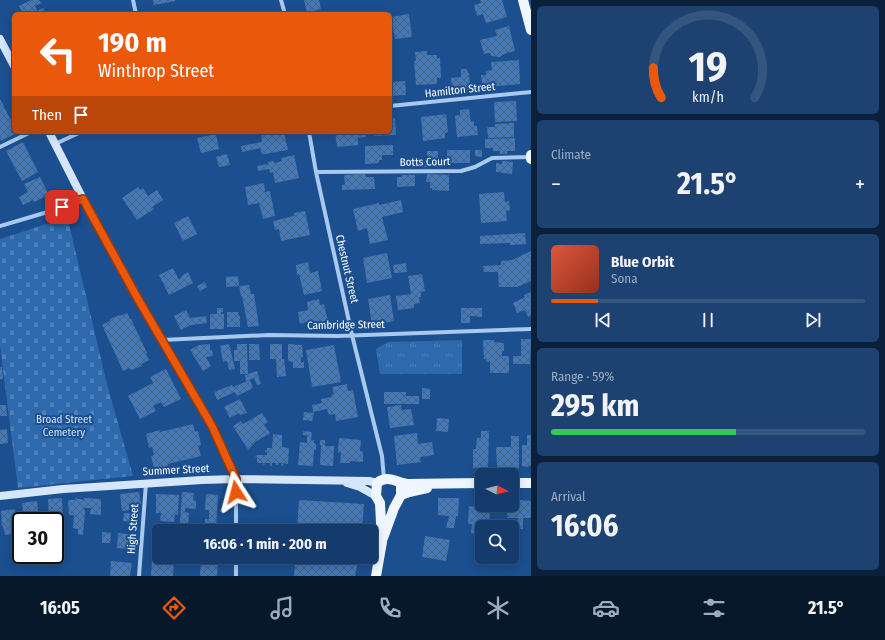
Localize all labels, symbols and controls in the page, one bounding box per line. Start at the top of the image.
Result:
text: 190 m [98,26,167,59]
icon: left [32,28,84,80]
text: 19 [688,42,728,92]
text: Winthrop Street [98,60,214,82]
street label: Hamilton Street [424,80,496,100]
text: km/h [692,89,724,106]
icon: arrive [70,104,92,126]
text: Then [32,106,62,124]
text: Climate [551,147,591,162]
street label: Botts Court [400,155,451,169]
text: 21.5° [677,166,739,202]
text: − [551,171,561,198]
text: + [855,171,865,198]
pin [45,190,79,224]
icon: arrive [51,196,73,218]
street label: Chestnut Street [333,234,361,305]
text: Blue Orbit [611,253,674,271]
text: Sona [611,271,638,286]
icon: previous [592,309,614,331]
icon: pause [697,309,719,331]
icon: next [802,309,824,331]
street label: Cambridge Street [307,318,385,332]
text: Range · 59% [551,369,614,384]
text: 295 km [551,388,639,424]
park label: Broad Street Cemetery [36,413,92,439]
street label: Summer Street [142,462,210,478]
north arrow [475,468,519,512]
map controls [475,468,519,564]
position arrow [215,471,257,513]
text: Arrival [551,489,585,504]
street label: High Street [125,503,141,554]
text: 16:06 [551,508,618,544]
speed limit sign: 30 [12,512,64,564]
button: search [475,520,519,564]
text: 16:06 · 1 min · 200 m [203,535,327,553]
icon: directions [160,594,188,622]
icon: music [268,594,296,622]
icon: phone [376,594,404,622]
icon: climate [484,594,512,622]
icon: car [592,594,620,622]
icon: filters [700,594,728,622]
text: 16:05 [40,597,80,619]
text: 21.5° [808,597,845,619]

